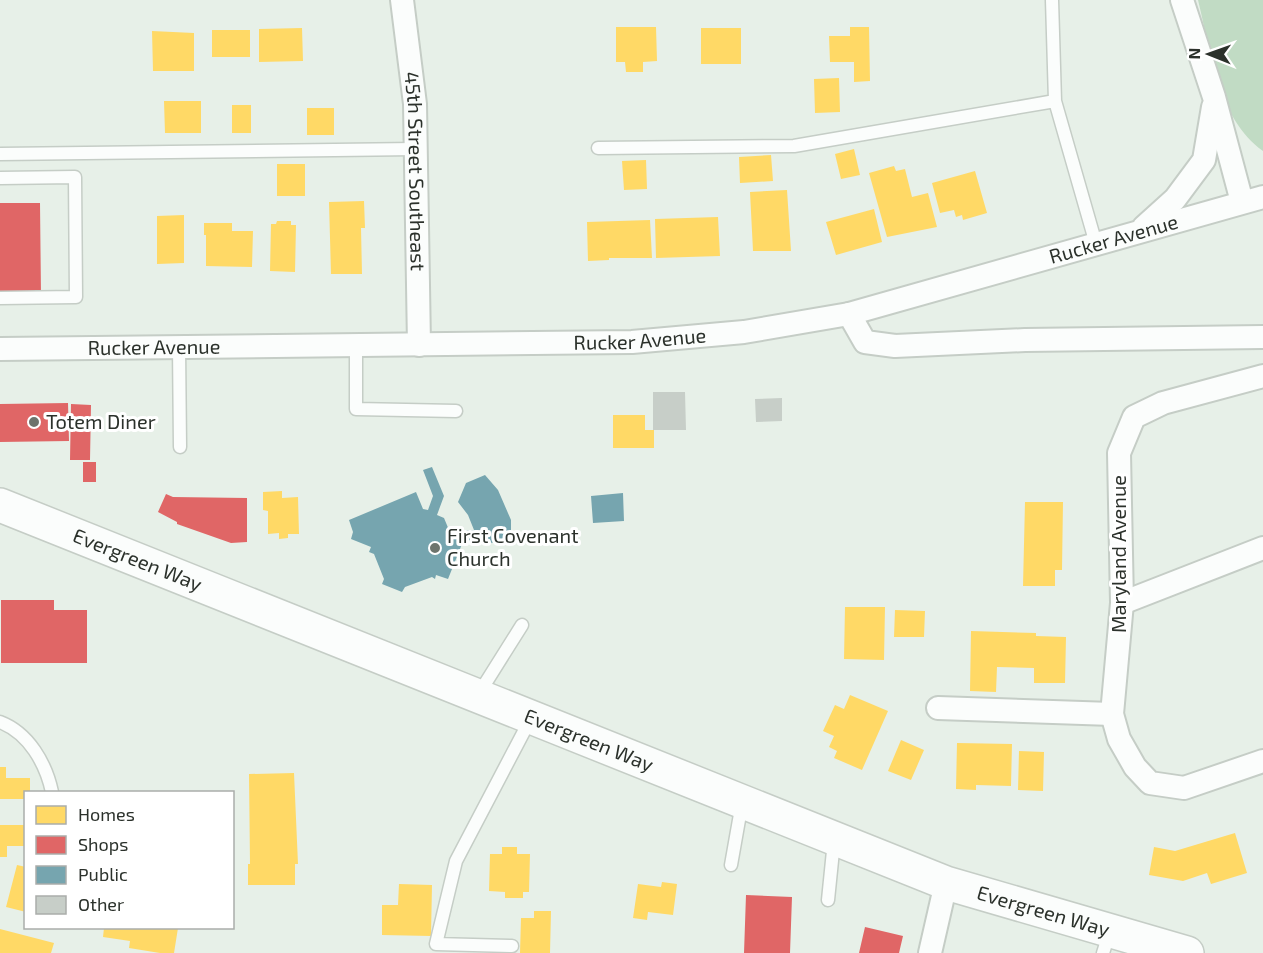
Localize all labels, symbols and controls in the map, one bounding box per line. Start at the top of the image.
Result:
north arrow [1179,24,1239,84]
text: N [1184,48,1203,60]
street label: 45th Street Southeast [400,70,431,272]
street label: Rucker Avenue [1046,209,1181,268]
street label: Rucker Avenue [573,322,707,354]
street label: Rucker Avenue [87,334,221,359]
place label: Totem Diner [46,409,156,433]
marker: Totem Diner [27,415,41,429]
street label: Maryland Avenue [1106,475,1130,633]
street label: Evergreen Way [70,522,206,596]
place label: First Covenant Church [447,523,579,570]
marker: First Covenant Church [428,541,442,555]
street label: Evergreen Way [521,703,658,776]
legend [24,791,234,929]
text: Homes [78,803,135,825]
text: Shops [78,833,128,855]
text: Public [78,863,128,885]
street label: Evergreen Way [974,880,1113,941]
text: Other [78,893,124,915]

